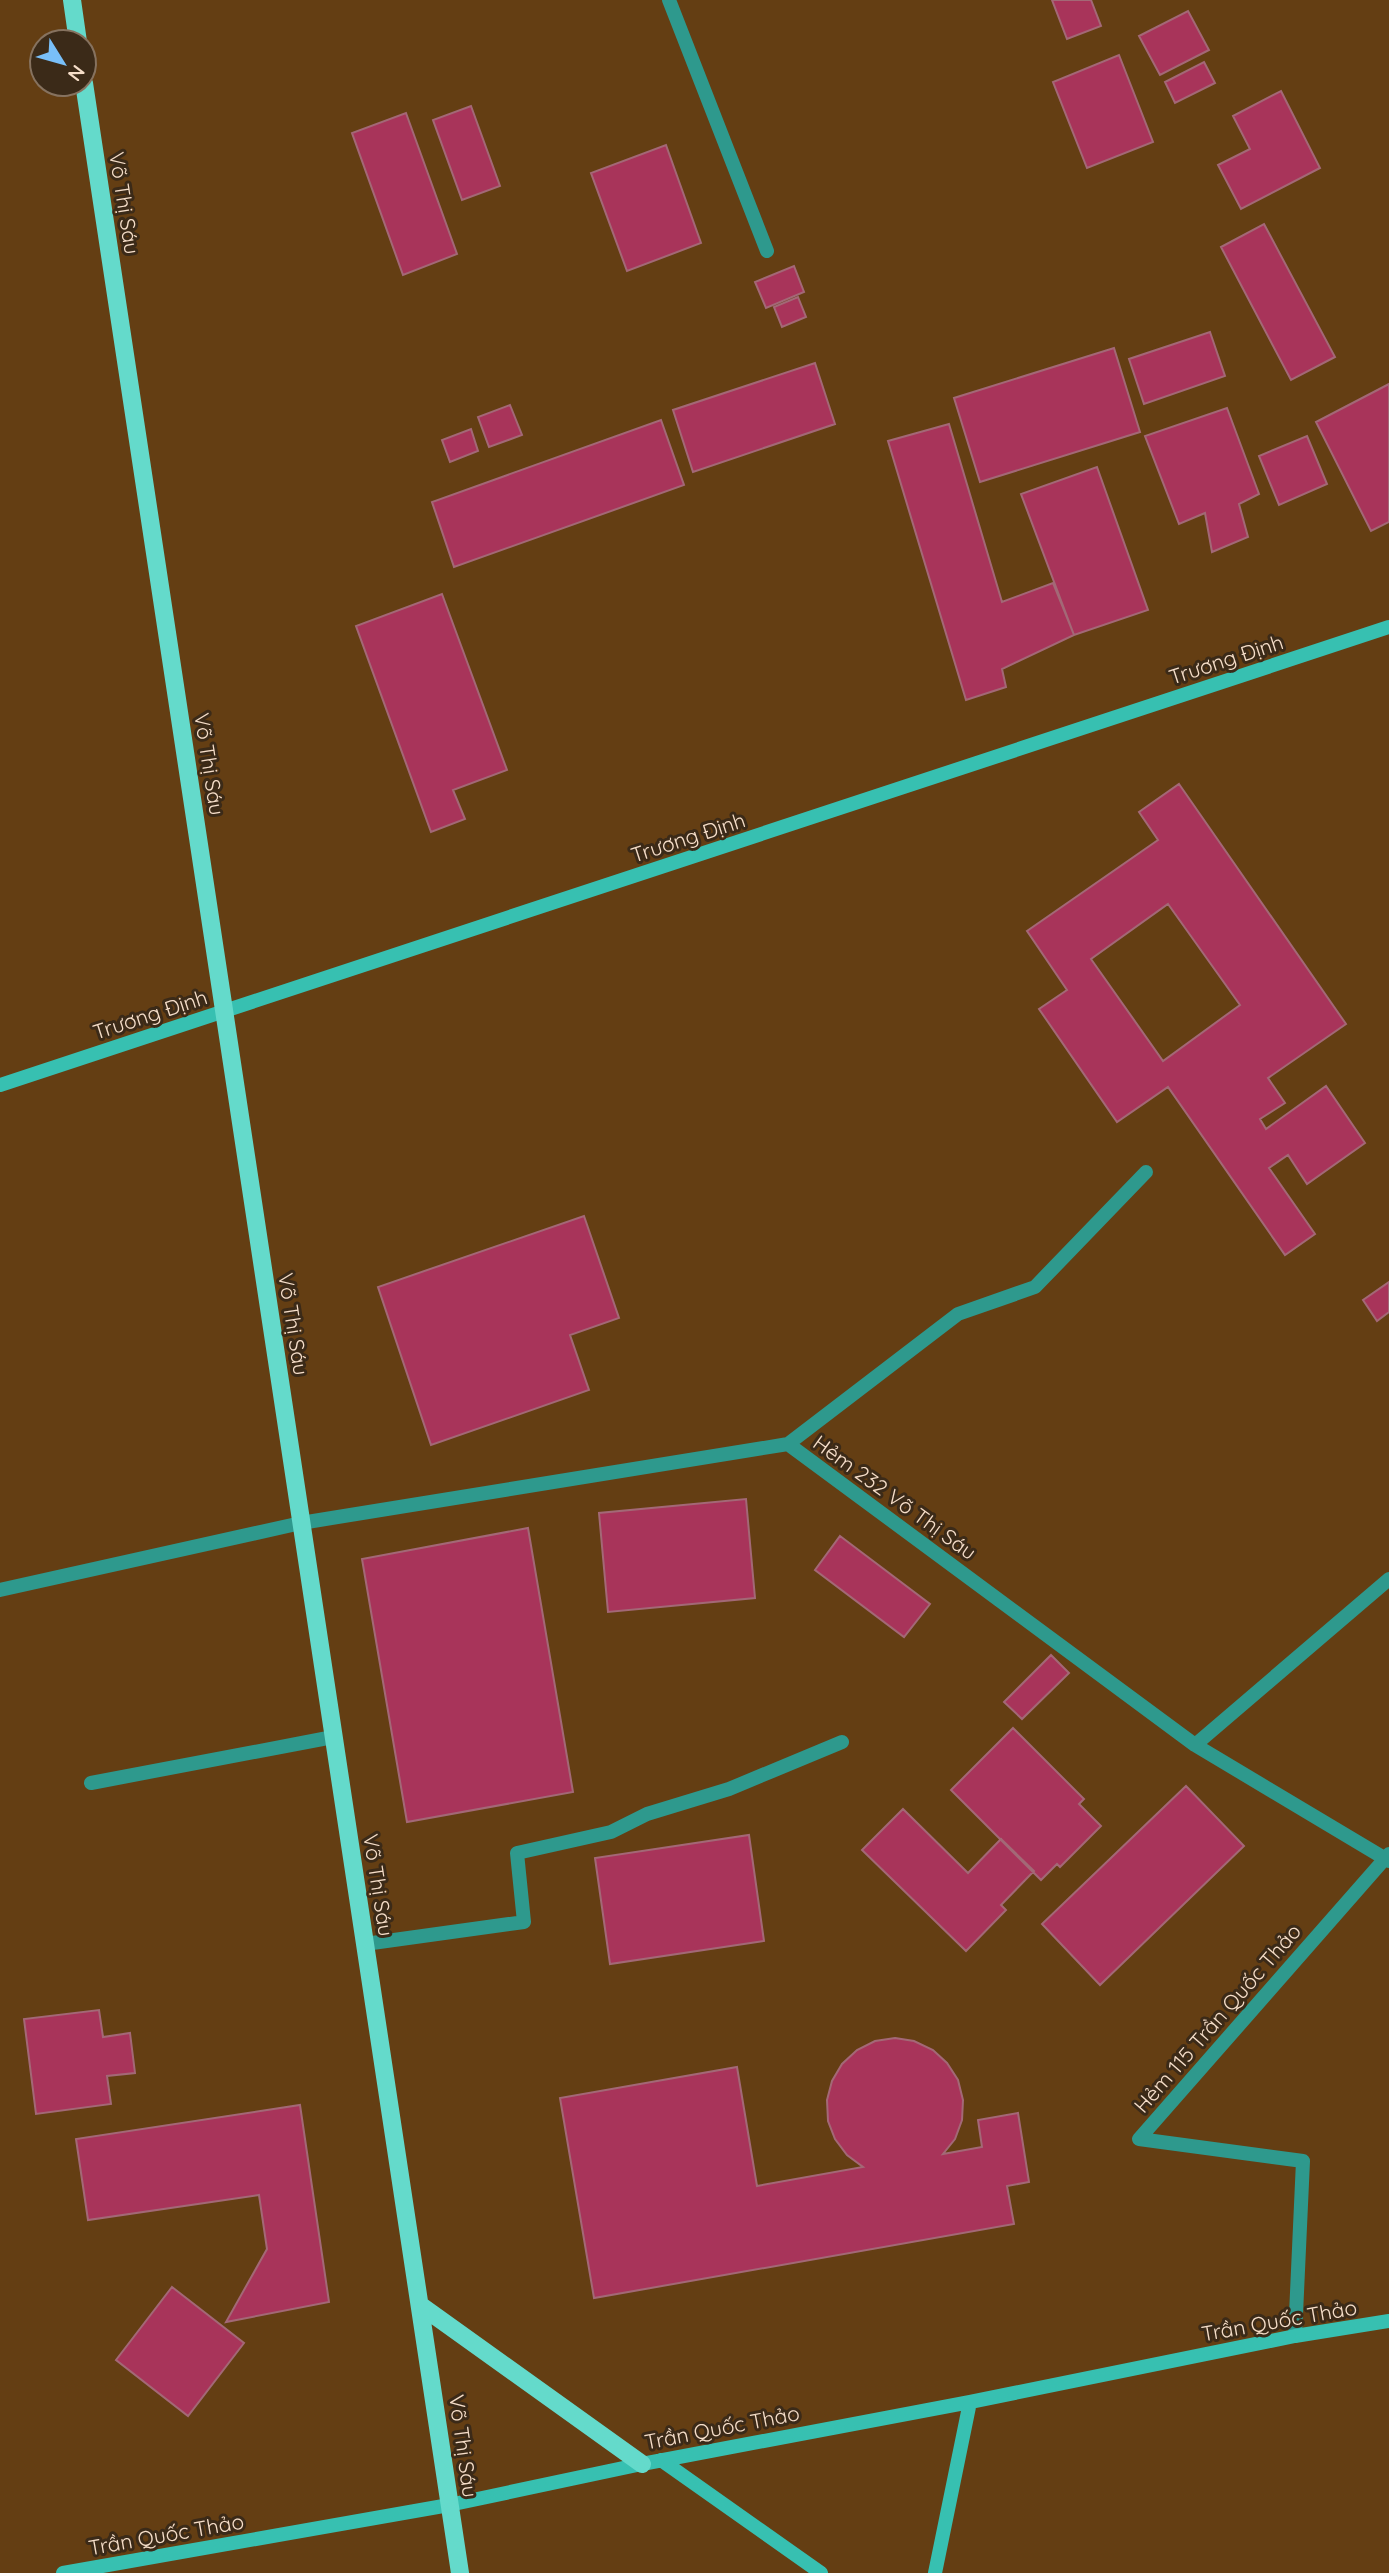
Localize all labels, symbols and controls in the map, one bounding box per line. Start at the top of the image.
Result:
north arrow [28,28,98,98]
text: N [63,60,90,86]
street label: Võ Thị Sáu [104,150,146,256]
street label: Trương Định [1165,628,1287,690]
street label: Võ Thị Sáu [189,711,231,817]
street label: Trương Định [627,806,749,868]
street label: Trương Định [89,983,211,1045]
street label: Võ Thị Sáu [273,1271,315,1377]
street label: Hẻm 232 Võ Thị Sáu [808,1429,982,1565]
street label: Võ Thị Sáu [358,1832,400,1938]
street label: Hẻm 115 Trần Quốc Thảo [1128,1918,1306,2118]
street label: Trần Quốc Thảo [1199,2294,1359,2346]
street label: Võ Thị Sáu [444,2393,484,2499]
street label: Trần Quốc Thảo [642,2399,802,2455]
street label: Trần Quốc Thảo [86,2508,246,2560]

